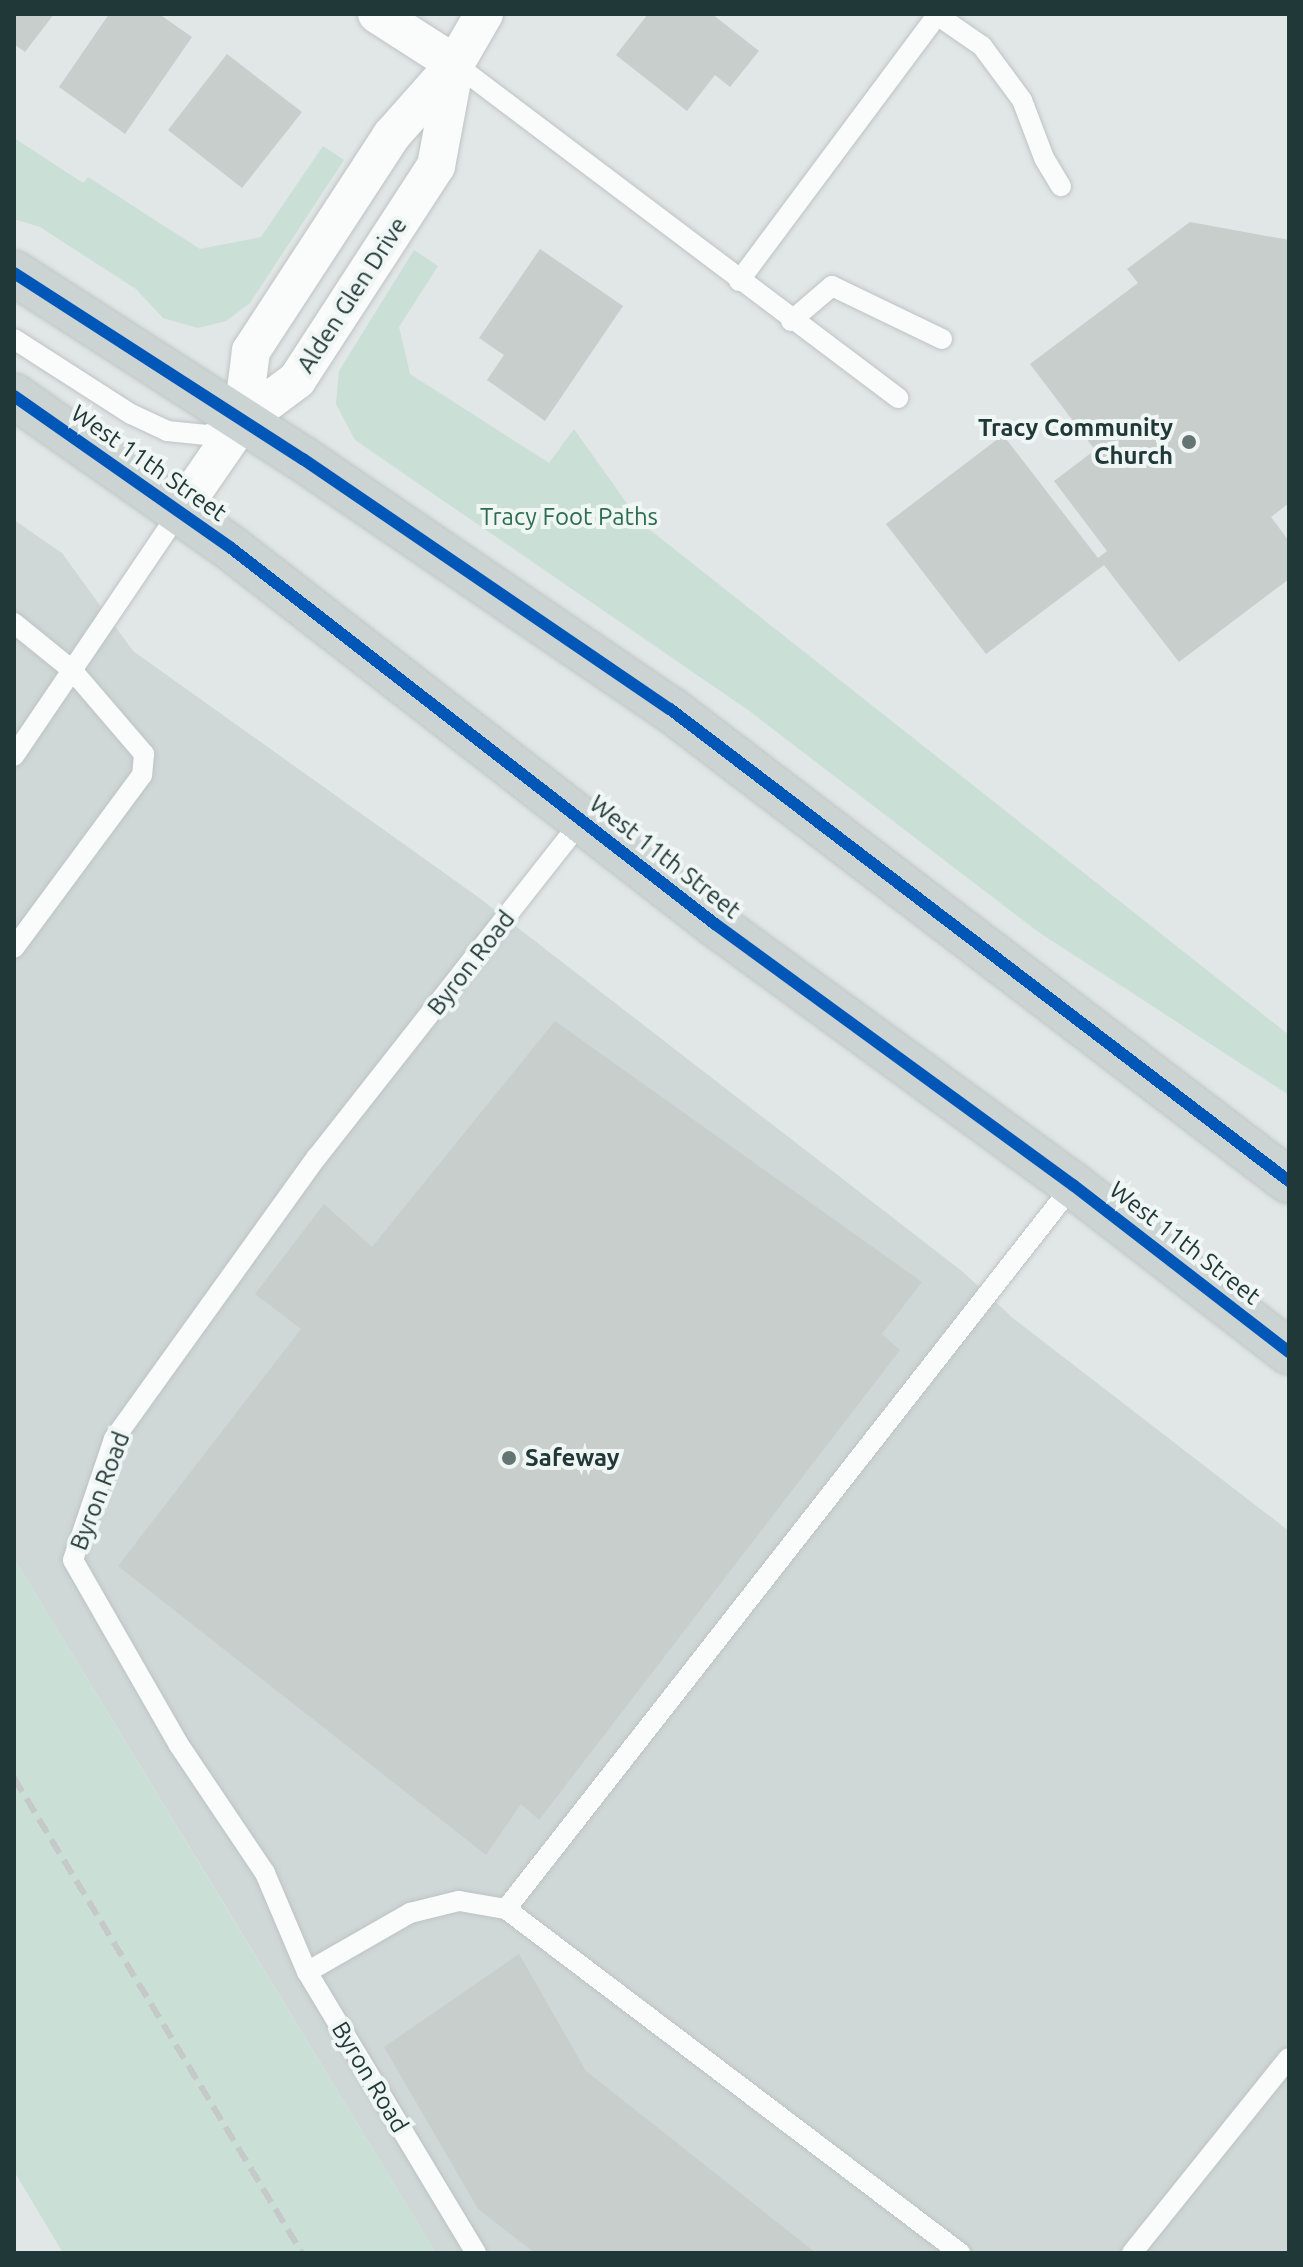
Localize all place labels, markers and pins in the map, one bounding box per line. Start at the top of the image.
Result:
place label: Tracy Community Church [978,414,1173,470]
marker: Tracy Community Church [1180,433,1198,451]
place label: Safeway [525,1444,620,1472]
marker: Safeway [500,1449,518,1467]

